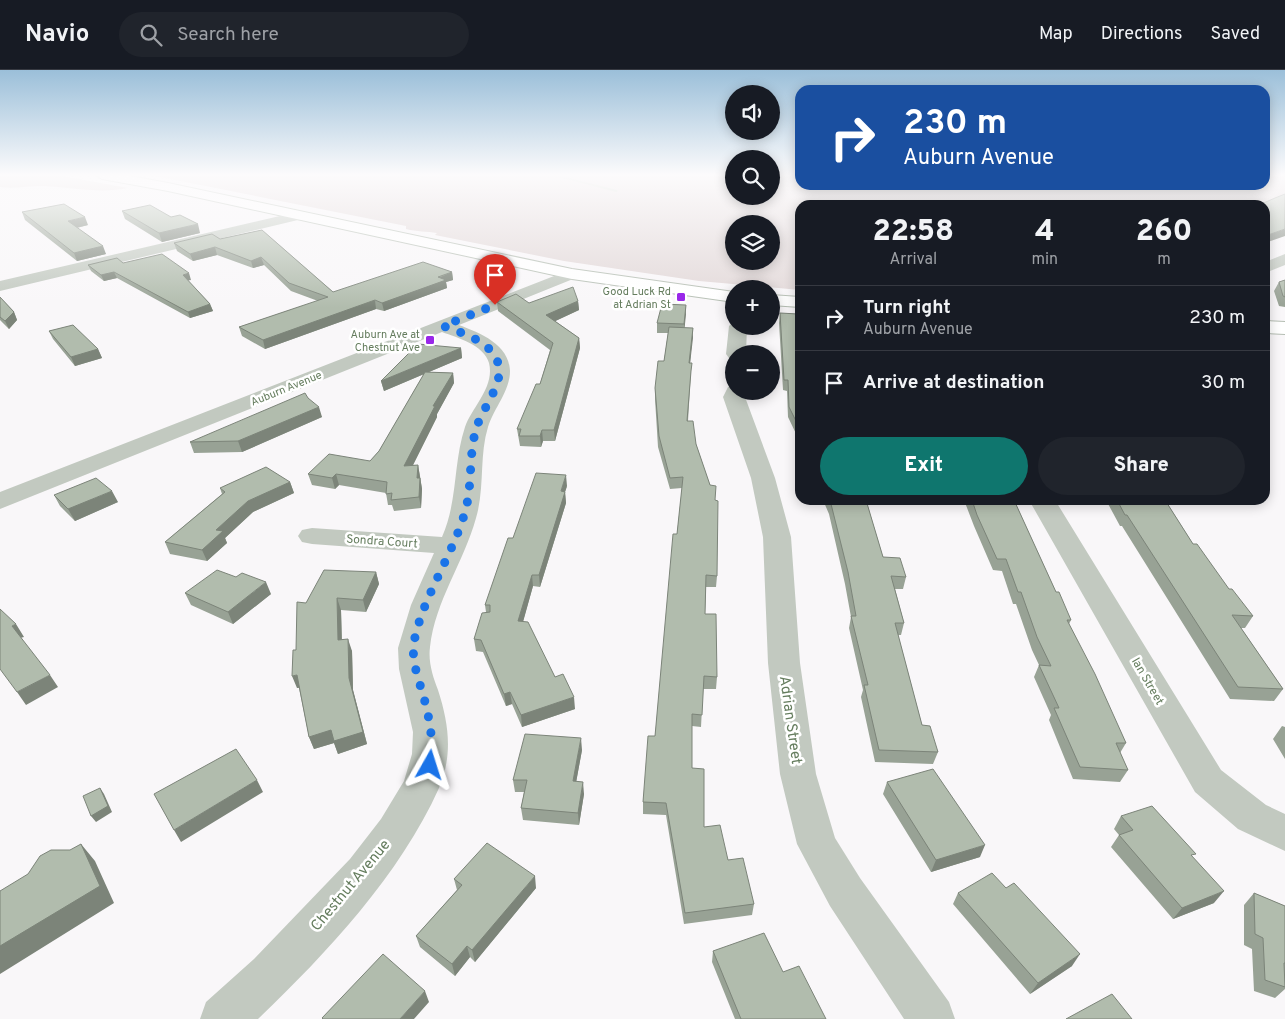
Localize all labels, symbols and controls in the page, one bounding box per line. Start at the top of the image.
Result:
search box [119,12,469,57]
text: Navio [25,20,89,50]
icon: search [137,21,165,49]
text: Search here [177,23,279,47]
text: Map [1039,23,1073,46]
text: Directions [1101,23,1183,46]
text: Saved [1211,23,1260,46]
map controls [725,85,780,400]
button: sound [725,85,780,140]
text: 230 m [903,102,1007,146]
icon: right [820,105,885,170]
text: Auburn Avenue [903,145,1054,172]
button: search [725,150,780,205]
text: 22:58 [873,214,954,251]
text: 4 [1035,214,1055,251]
text: 260 [1136,214,1192,251]
button: layers [725,215,780,270]
text: Arrival [889,250,937,270]
text: min [1031,250,1058,270]
text: m [1157,250,1171,270]
pin [474,254,516,305]
icon: arrive [481,261,509,289]
button: + [725,280,780,335]
place label: Good Luck Rd at Adrian St [603,285,671,312]
marker: Good Luck Rd at Adrian St [675,291,687,303]
text: Turn right [863,296,951,320]
icon: right [820,304,848,332]
text: 230 m [1189,306,1245,330]
text: Auburn Avenue [863,320,973,340]
place label: Auburn Ave at Chestnut Ave [351,328,420,355]
marker: Auburn Ave at Chestnut Ave [424,334,436,346]
button: − [725,345,780,400]
street label: Auburn Avenue [249,368,324,410]
icon: arrive [820,369,848,397]
text: Arrive at destination [863,371,1044,395]
text: 30 m [1201,371,1245,395]
button: Exit [820,437,1028,495]
button: Share [1038,437,1245,495]
street label: Sondra Court [346,532,418,552]
street label: Ian Street [1127,655,1167,708]
street label: Adrian Street [774,675,805,766]
position arrow [403,738,455,790]
street label: Chestnut Avenue [307,836,395,936]

